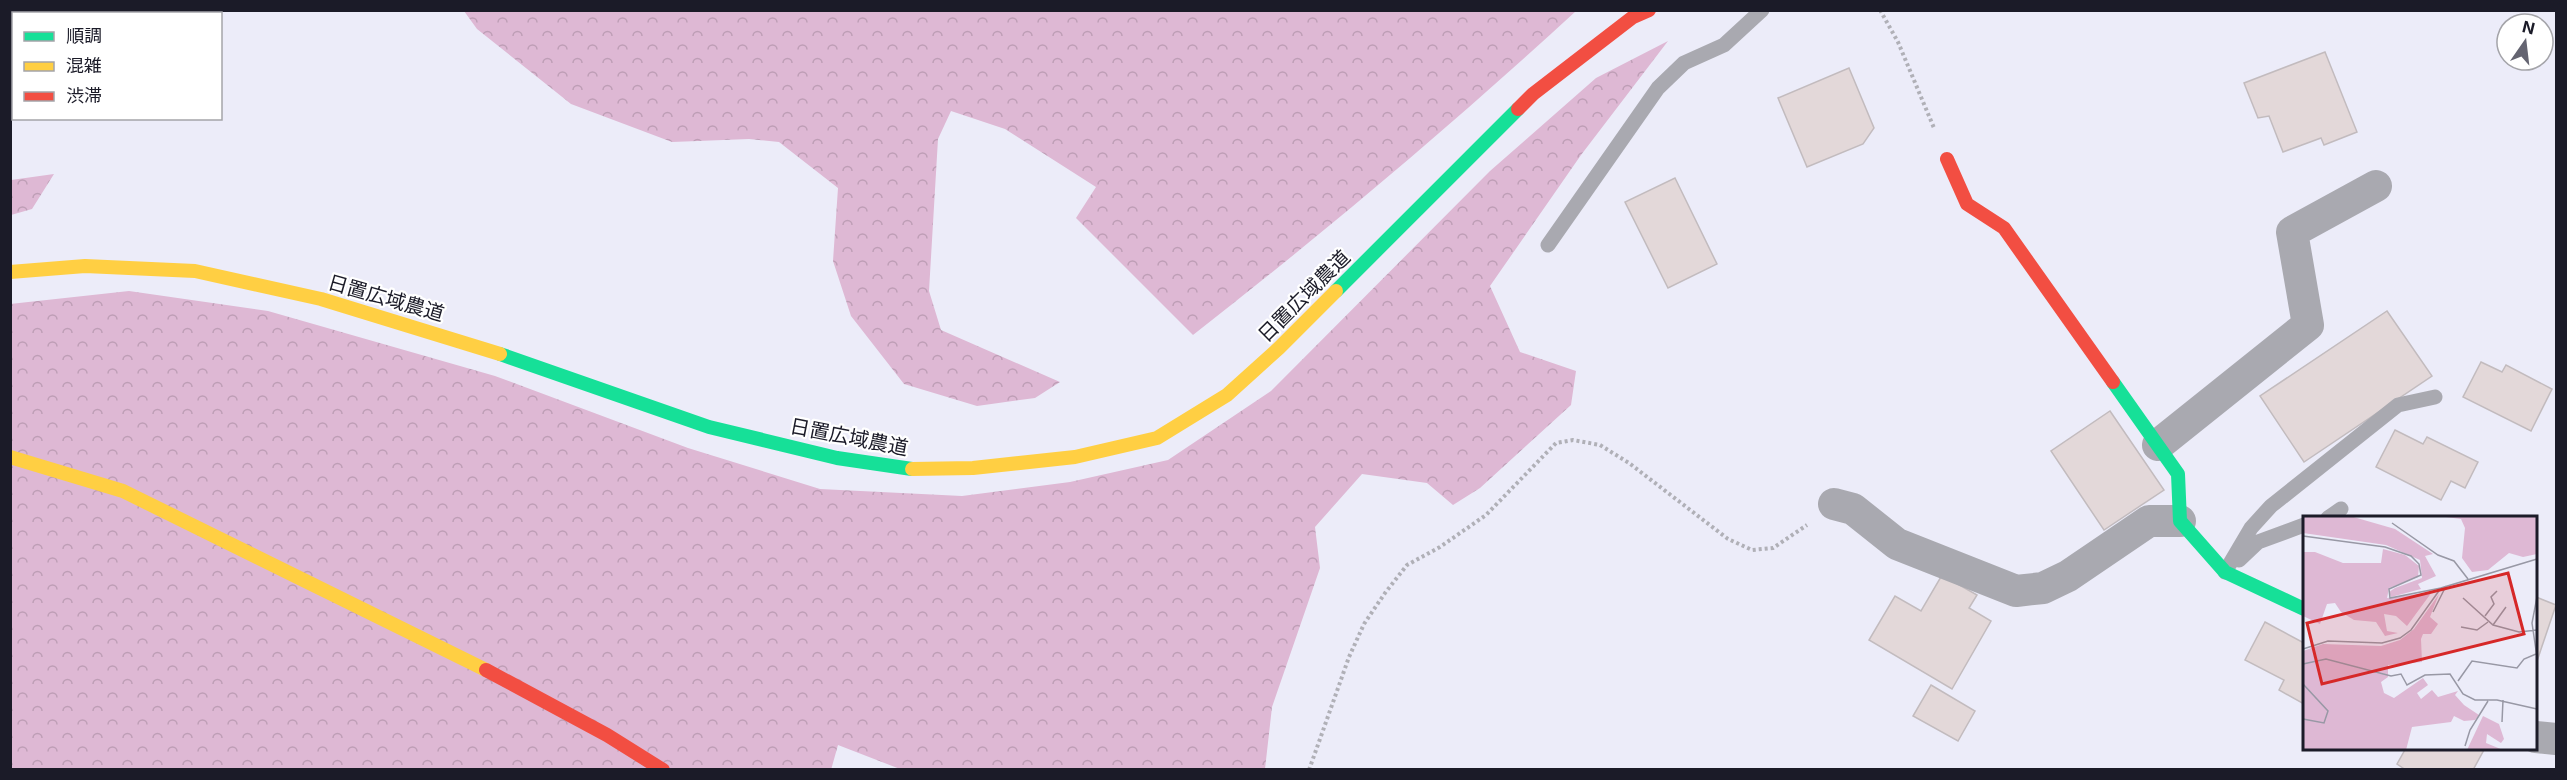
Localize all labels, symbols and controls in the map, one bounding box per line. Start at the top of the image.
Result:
legend [12,12,222,120]
north arrow [2495,12,2555,72]
text: N [2520,16,2537,39]
text: 順調 [66,25,102,46]
text: 混雑 [66,55,102,76]
text: 渋滞 [66,85,102,106]
street label: 日置広域農道 [1253,245,1355,347]
street label: 日置広域農道 [325,270,447,326]
street label: 日置広域農道 [788,414,910,460]
inset map [2303,516,2537,750]

